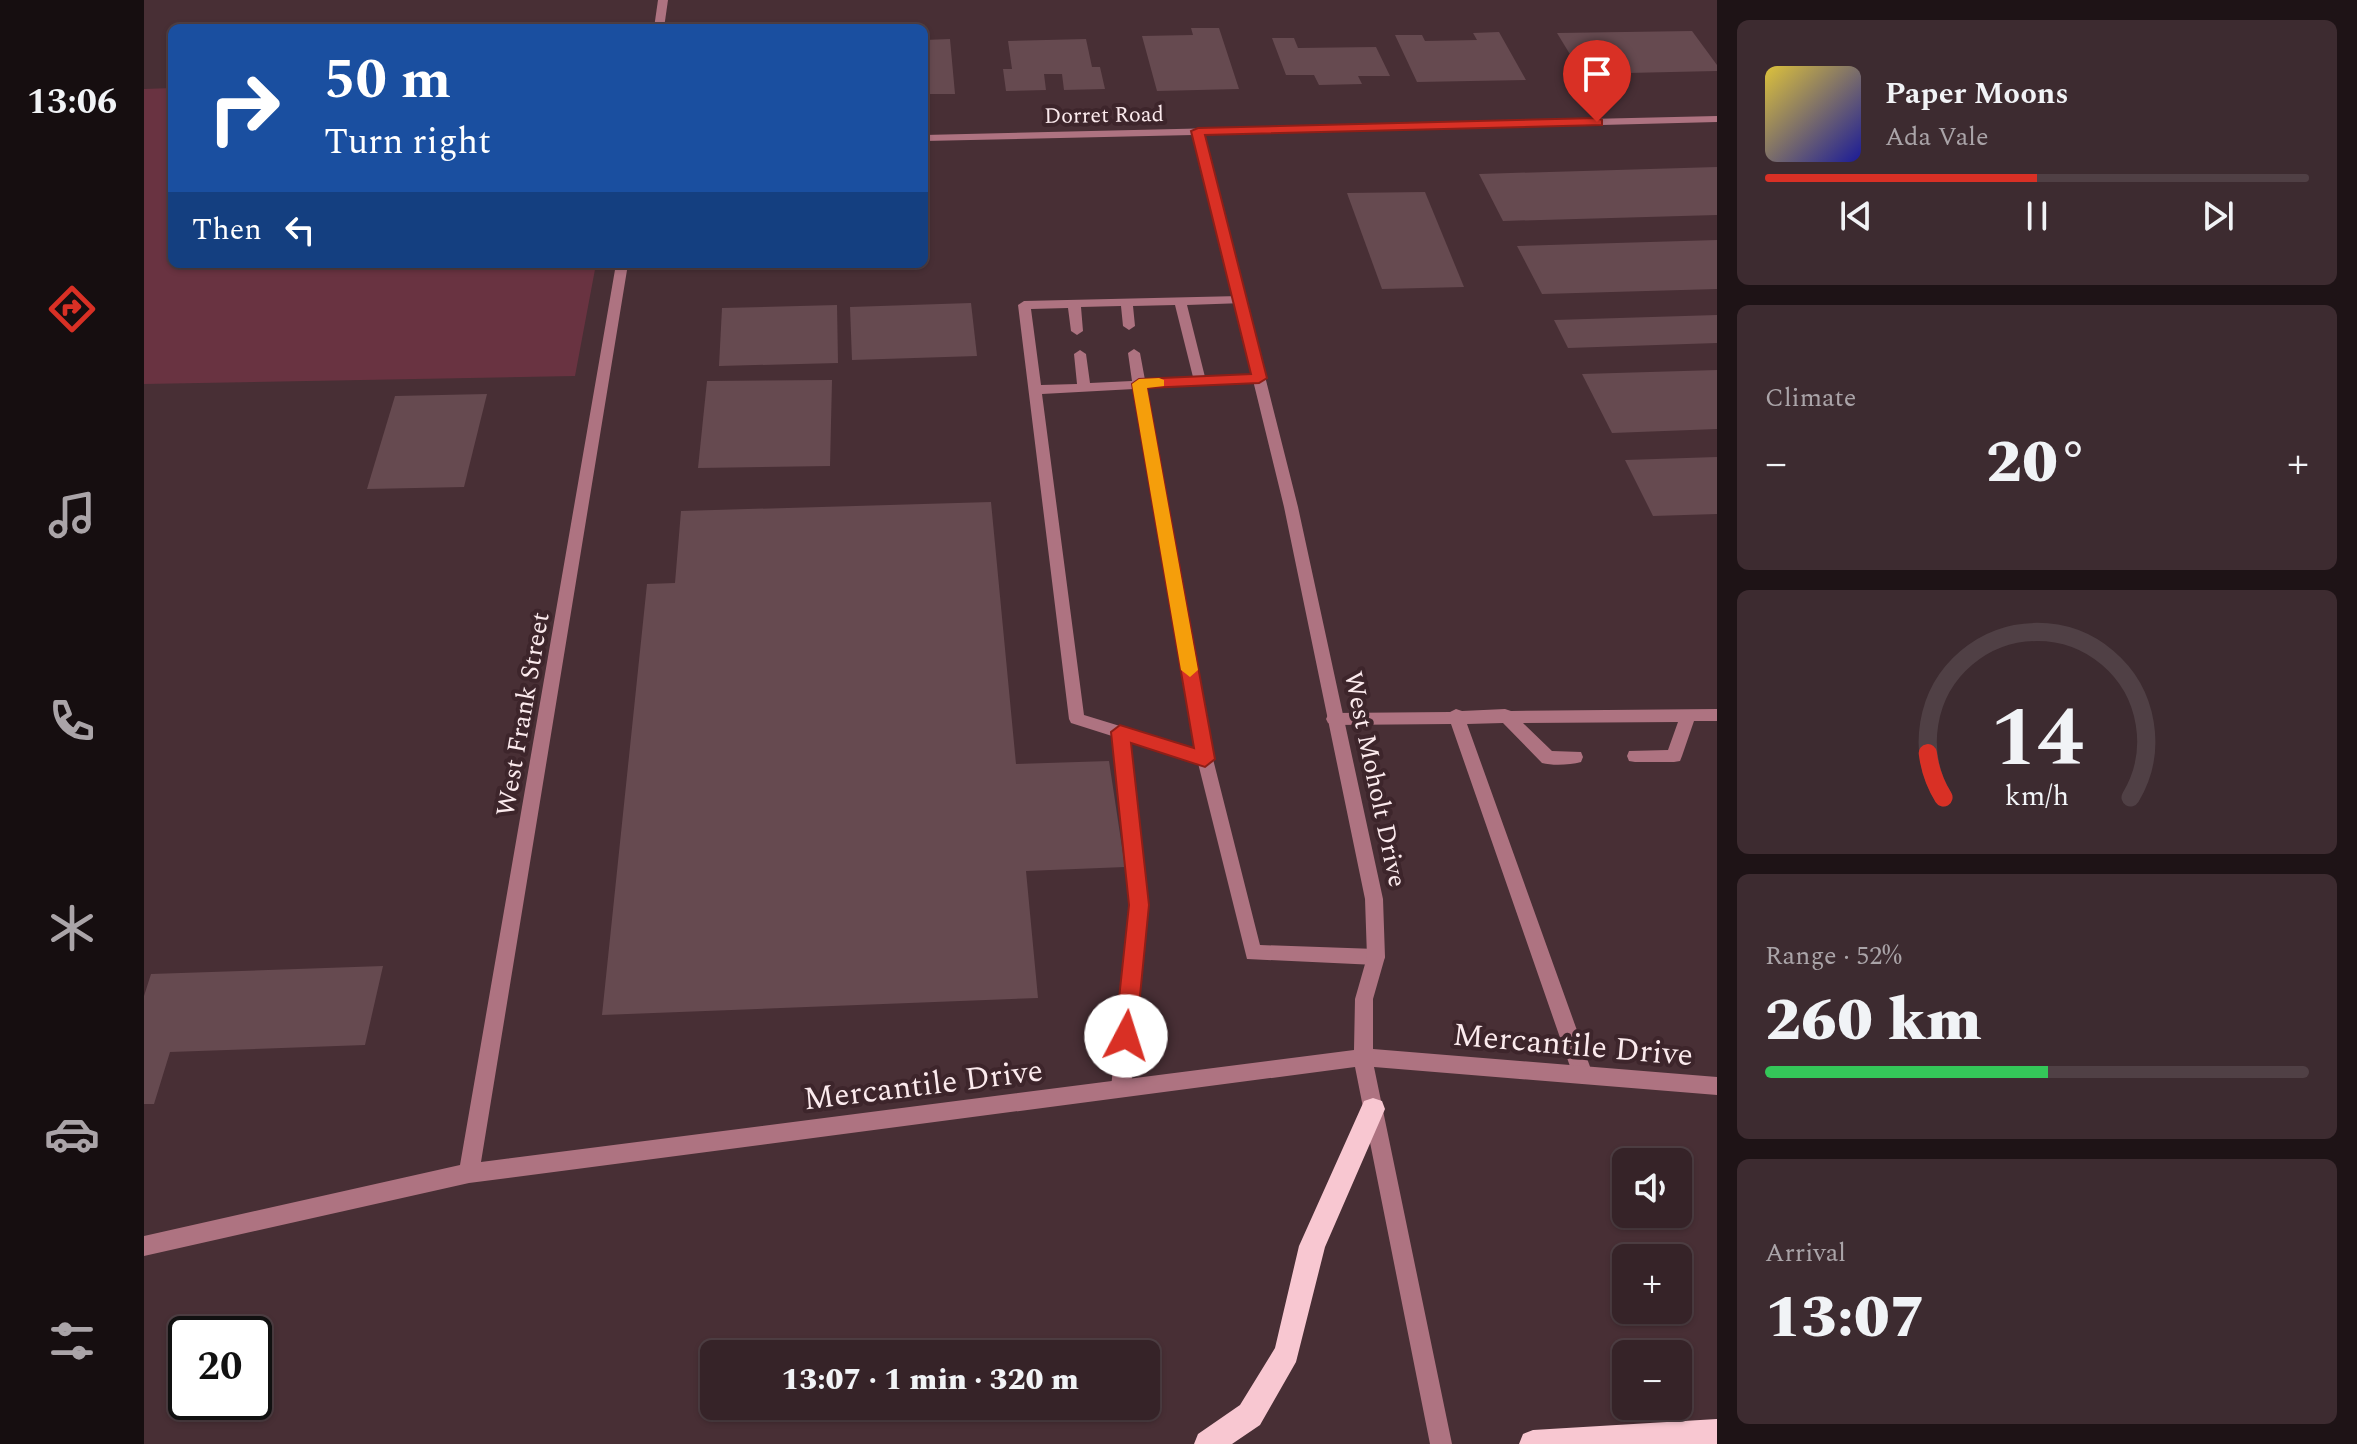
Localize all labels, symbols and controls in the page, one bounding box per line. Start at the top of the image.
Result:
text: 50 m [324,38,451,123]
pin [1563,40,1631,122]
icon: arrive [1575,52,1619,96]
icon: right [192,56,296,160]
text: Paper Moons [1885,71,2069,117]
text: 13:06 [27,75,117,130]
street label: Dorret Road [1044,98,1164,133]
text: Turn right [324,115,491,170]
text: Ada Vale [1885,117,1988,157]
icon: previous [1834,194,1878,238]
icon: pause [2015,194,2059,238]
icon: next [2196,194,2240,238]
text: Then [192,207,262,253]
icon: left [278,208,322,252]
icon: directions [44,281,100,337]
text: Climate [1765,378,1856,418]
text: 20° [1986,417,2088,509]
text: − [1765,430,1787,497]
text: + [2287,430,2309,497]
icon: music [44,487,100,543]
street label: West Frank Street [485,609,561,820]
street label: West Moholt Drive [1333,668,1417,891]
text: 14 [1990,676,2084,803]
icon: phone [44,693,100,749]
text: km/h [2005,775,2069,818]
icon: climate [44,900,100,956]
text: Range · 52% [1765,936,1902,976]
text: 260 km [1765,975,1982,1067]
position arrow [1084,994,1168,1078]
street label: Mercantile Drive [1451,1011,1695,1080]
street label: Mercantile Drive [801,1046,1046,1124]
icon: car [44,1106,100,1162]
map controls [1612,1148,1692,1420]
button: sound [1612,1148,1692,1228]
text: Arrival [1765,1233,1846,1273]
button: + [1612,1244,1692,1324]
text: 13:07 [1765,1272,1926,1364]
icon: filters [44,1313,100,1369]
speed limit sign: 20 [168,1316,272,1420]
button: − [1612,1340,1692,1420]
text: 13:07 · 1 min · 320 m [781,1357,1079,1403]

